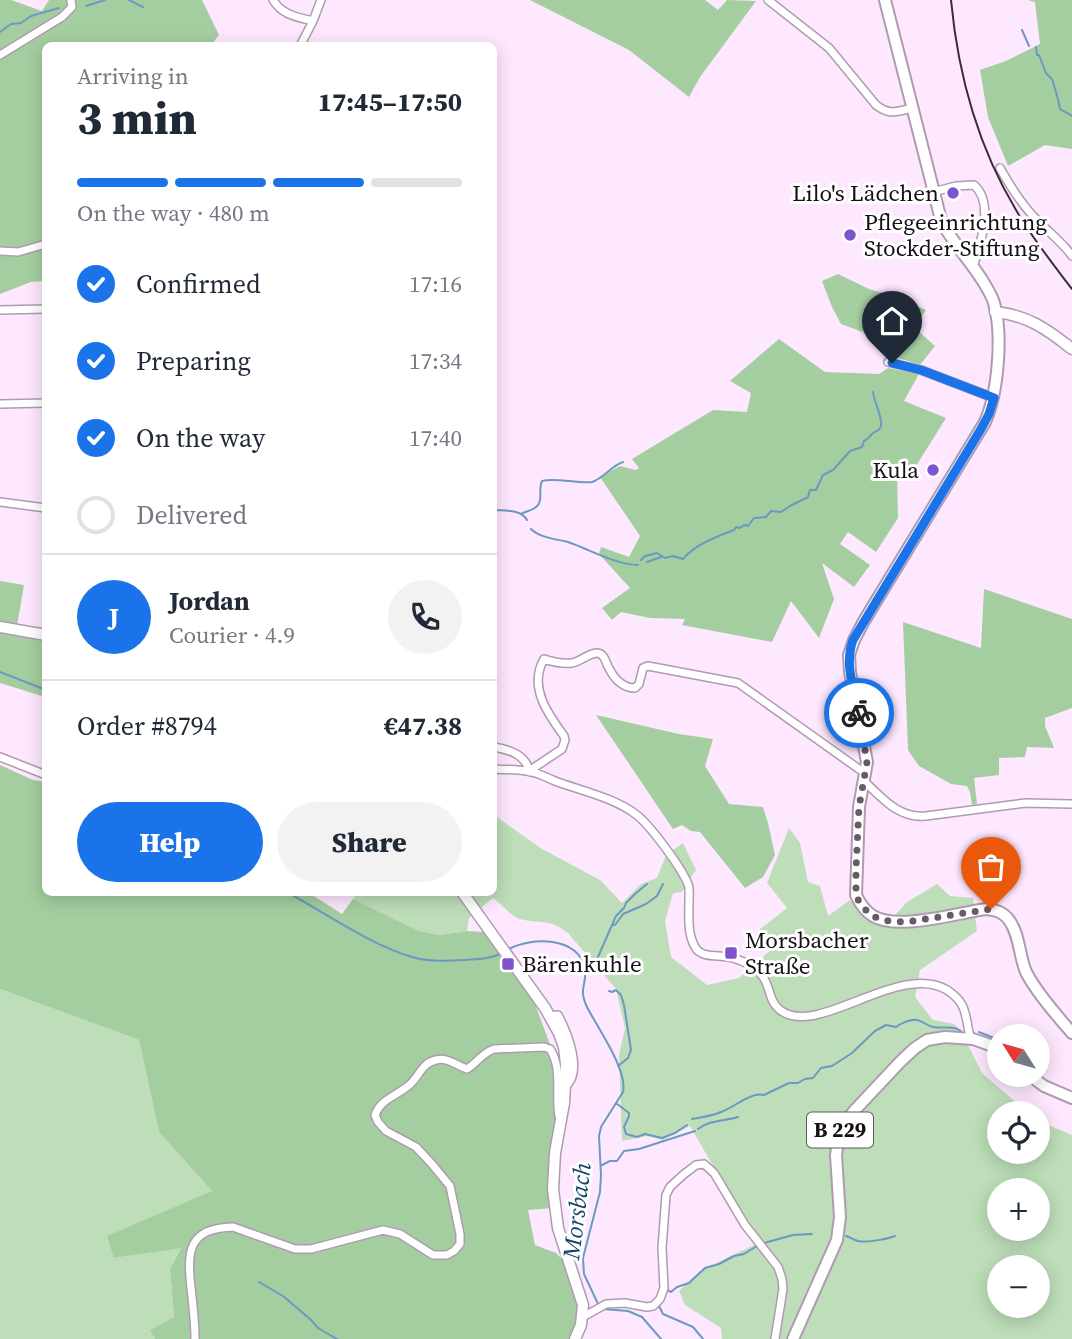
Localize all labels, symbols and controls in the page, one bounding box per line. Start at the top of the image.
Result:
text: Arriving in [77,60,189,92]
text: 17:45–17:50 [318,84,462,120]
text: 3 min [77,86,197,149]
place label: Lilo's Lädchen [792,177,939,209]
marker: Lilo's Lädchen [945,185,961,201]
text: On the way · 480 m [77,197,270,229]
place label: Pflegeeinrichtung Stockder-Stiftung [864,206,1047,264]
marker: Pflegeeinrichtung Stockder-Stiftung [842,227,858,243]
icon: check [77,265,115,303]
text: Confirmed [136,266,261,302]
text: 17:16 [409,268,462,300]
pin [862,291,922,363]
icon: home [873,302,911,340]
icon: check [77,342,115,380]
text: Preparing [136,343,251,379]
text: 17:34 [409,345,462,377]
icon: check [77,419,115,457]
text: On the way [136,420,265,456]
text: 17:40 [409,422,462,454]
place label: Kula [872,454,919,486]
marker: Kula [925,462,941,478]
text: Delivered [136,497,247,533]
button: phone [388,580,462,654]
text: Jordan [169,583,250,619]
text: J [109,599,119,635]
text: Courier · 4.9 [169,619,295,651]
courier [824,678,894,748]
icon: bike [840,694,878,732]
text: Order #8794 [77,708,217,744]
text: €47.38 [384,708,462,744]
button: Help [77,802,263,882]
button: Share [277,802,462,882]
pin [961,837,1021,909]
icon: bag [972,848,1010,886]
place label: Morsbacher Straße [745,924,869,982]
marker: Morsbacher Straße [723,945,739,961]
place label: Bärenkuhle [522,948,642,980]
marker: Bärenkuhle [500,956,516,972]
north arrow [987,1024,1050,1087]
map controls [987,1024,1050,1318]
button: locate [987,1101,1050,1164]
road number: B 229 [807,1112,873,1148]
water label: Morsbach [554,1161,599,1262]
button: + [987,1178,1050,1241]
button: − [987,1255,1050,1318]

